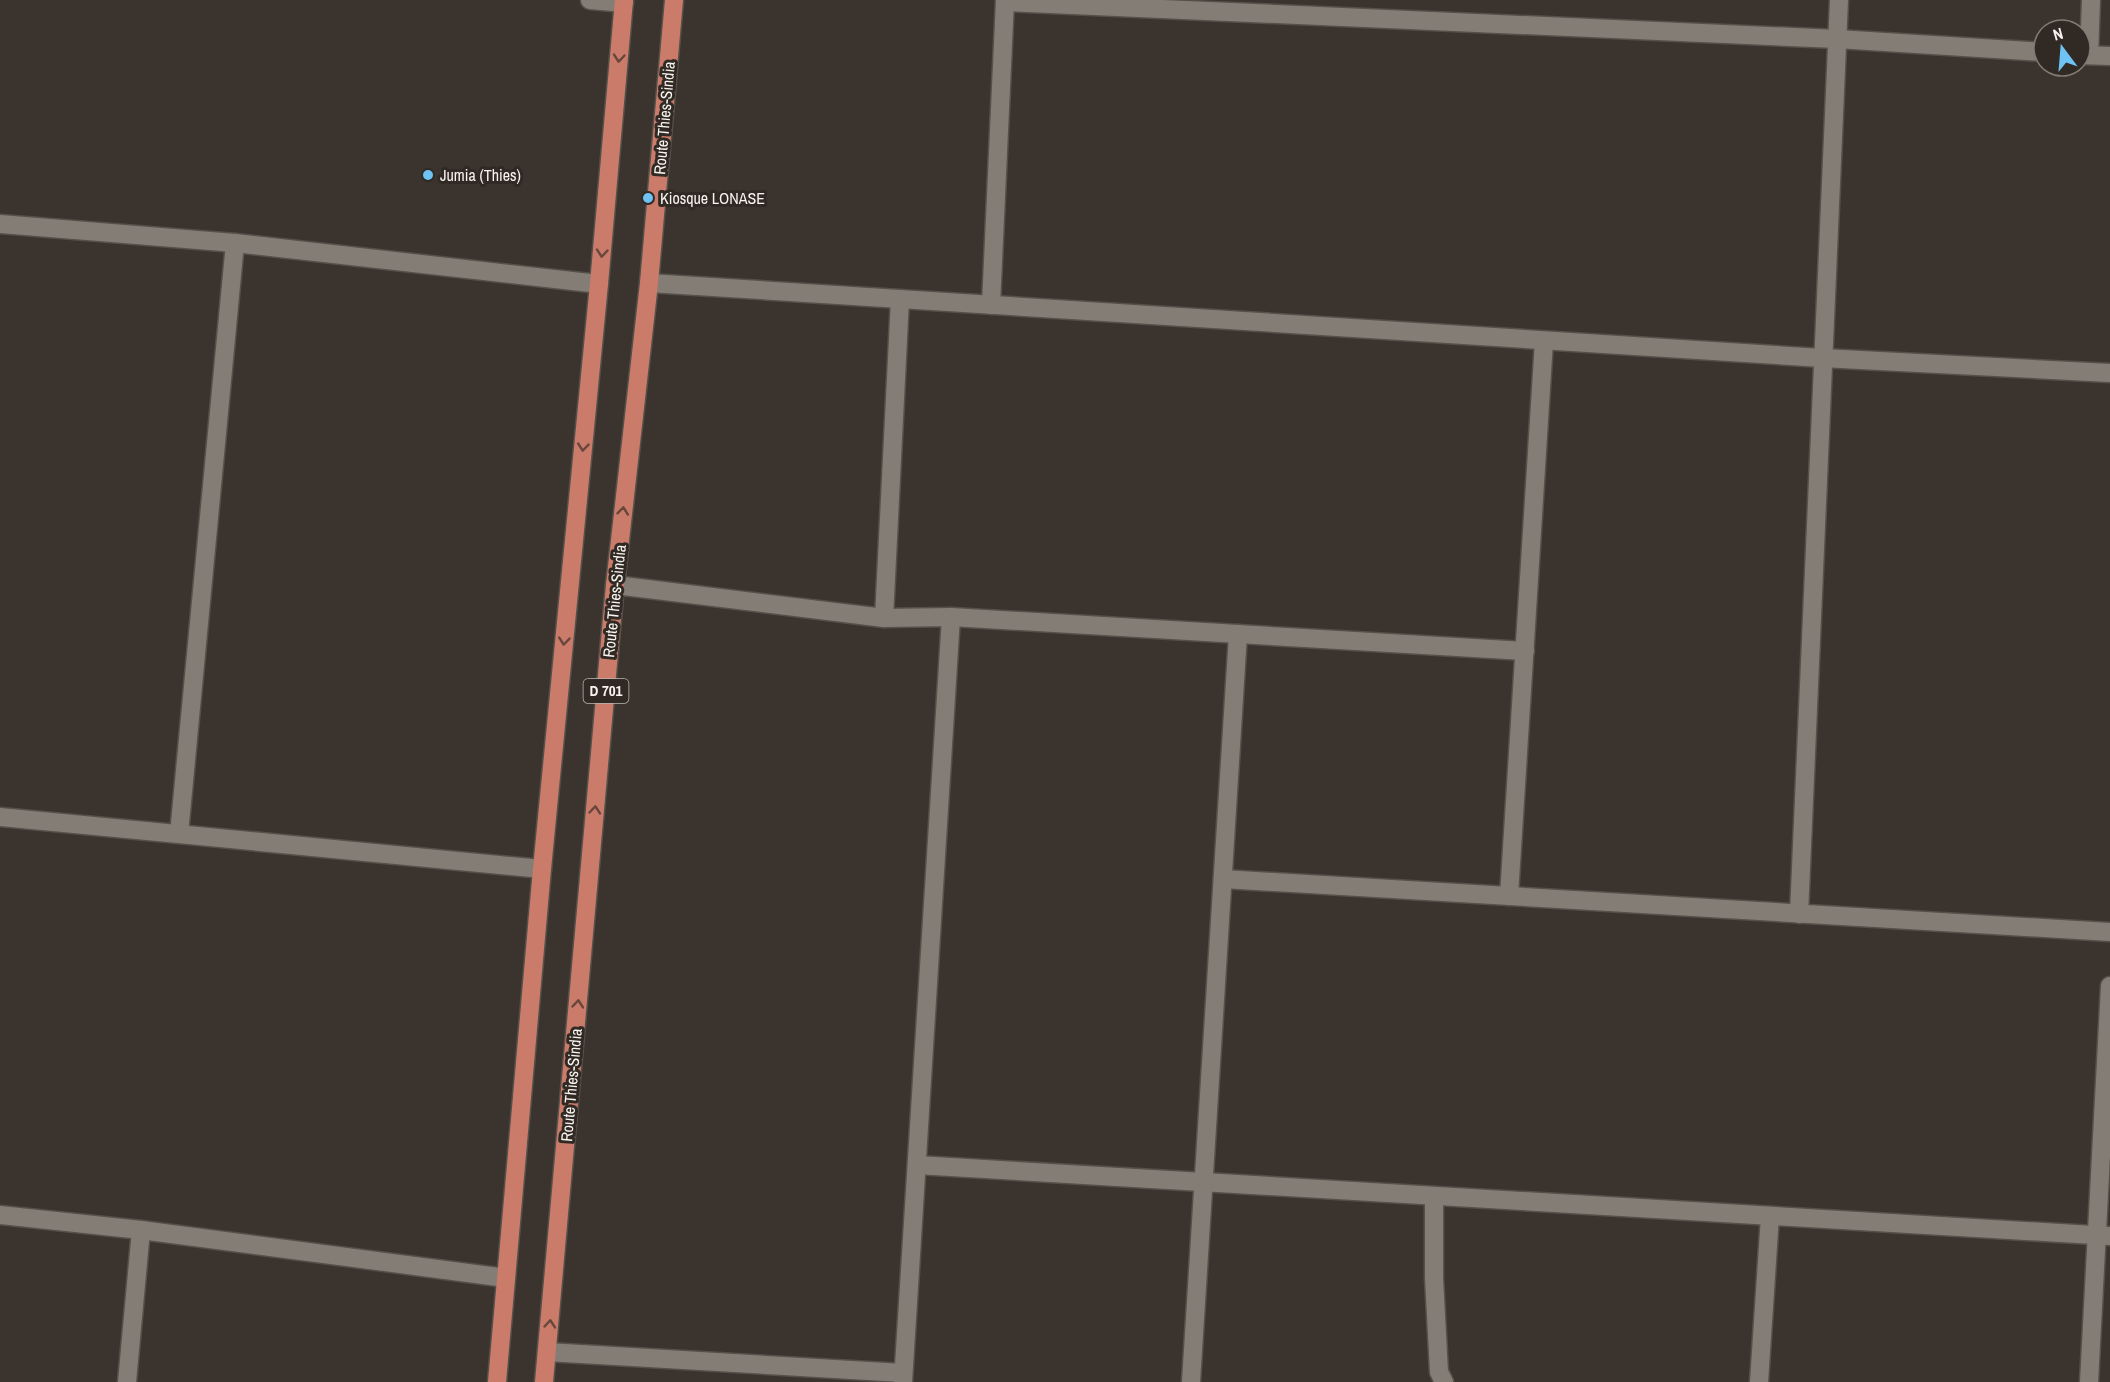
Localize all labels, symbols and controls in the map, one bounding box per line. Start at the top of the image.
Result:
north arrow [2032,18,2092,78]
text: N [2050,22,2065,45]
one-way arrow [613,54,626,63]
street label: Route Thies-Sindia [648,60,680,176]
place label: Jumia (Thies) [440,164,521,186]
marker: Jumia (Thies) [421,168,435,182]
place label: Kiosque LONASE [660,187,765,209]
marker: Kiosque LONASE [641,191,655,205]
one-way arrow [596,248,609,257]
one-way arrow [577,442,590,451]
one-way arrow [617,507,629,516]
street label: Route Thies-Sindia [597,543,631,659]
one-way arrow [558,636,571,645]
road number: D 701 [584,679,628,703]
one-way arrow [588,805,601,814]
one-way arrow [571,999,584,1009]
street label: Route Thies-Sindia [555,1027,587,1143]
one-way arrow [543,1319,556,1328]

